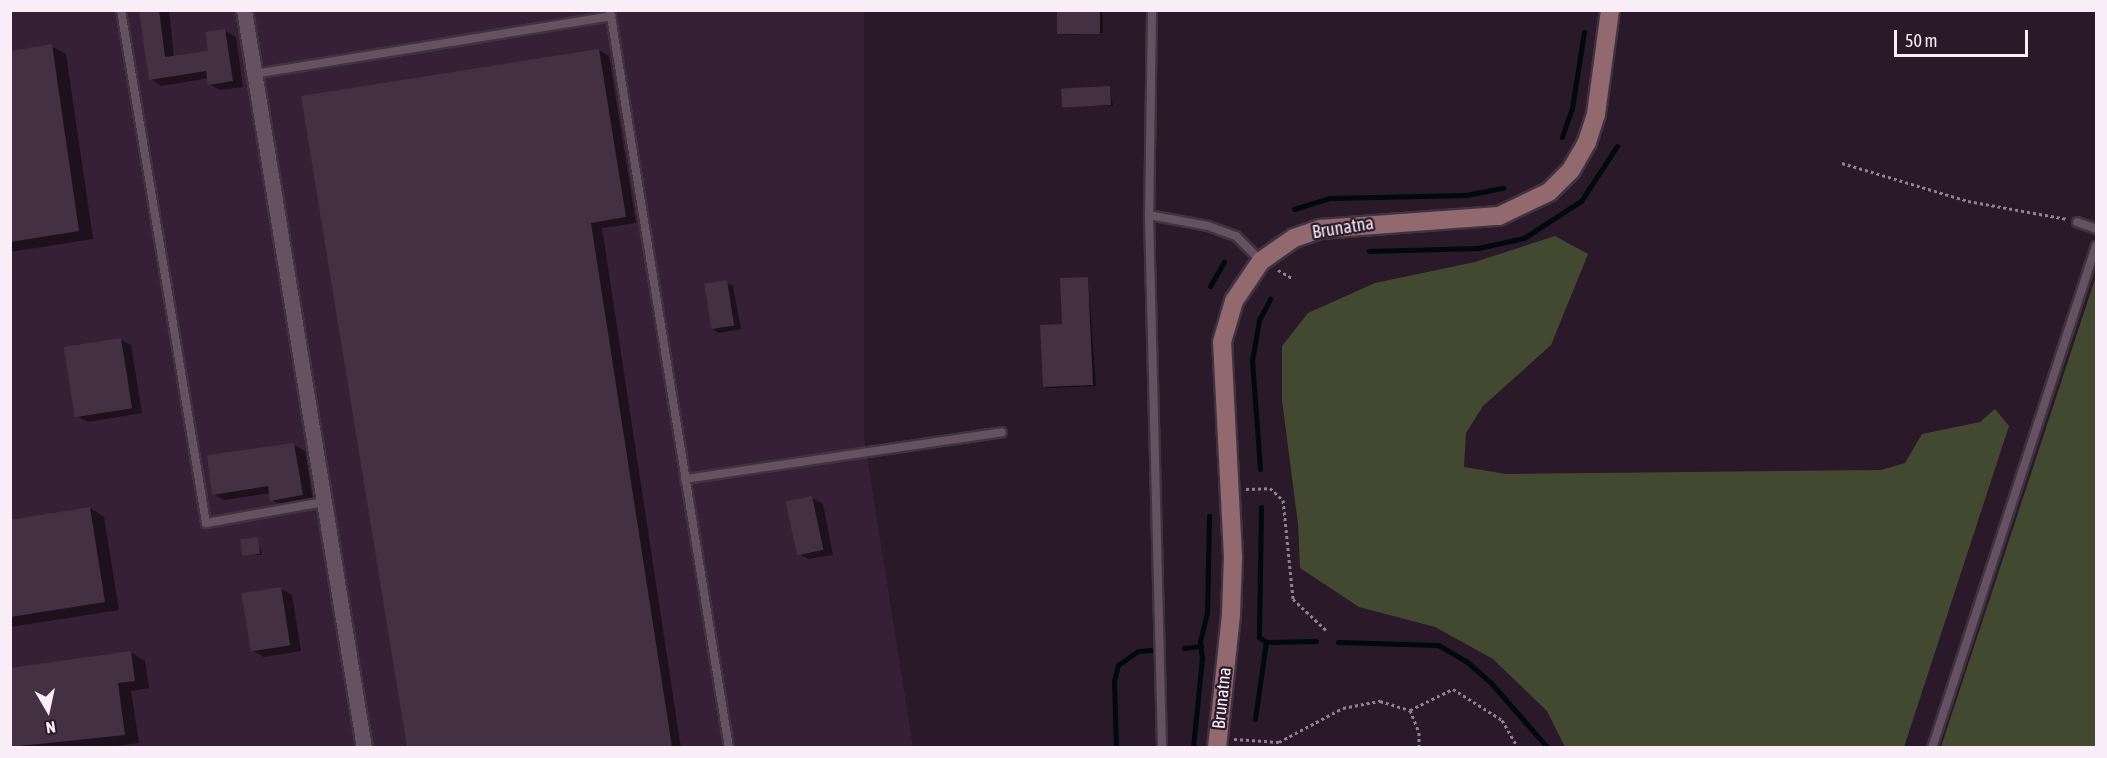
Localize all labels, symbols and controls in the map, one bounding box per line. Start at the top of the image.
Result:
scale bar [1897,18,2030,56]
text: 50 m [1905,30,1937,51]
street label: Brunatna [1311,212,1375,244]
street label: Brunatna [1208,666,1236,730]
north arrow [18,680,78,740]
text: N [45,718,57,737]

